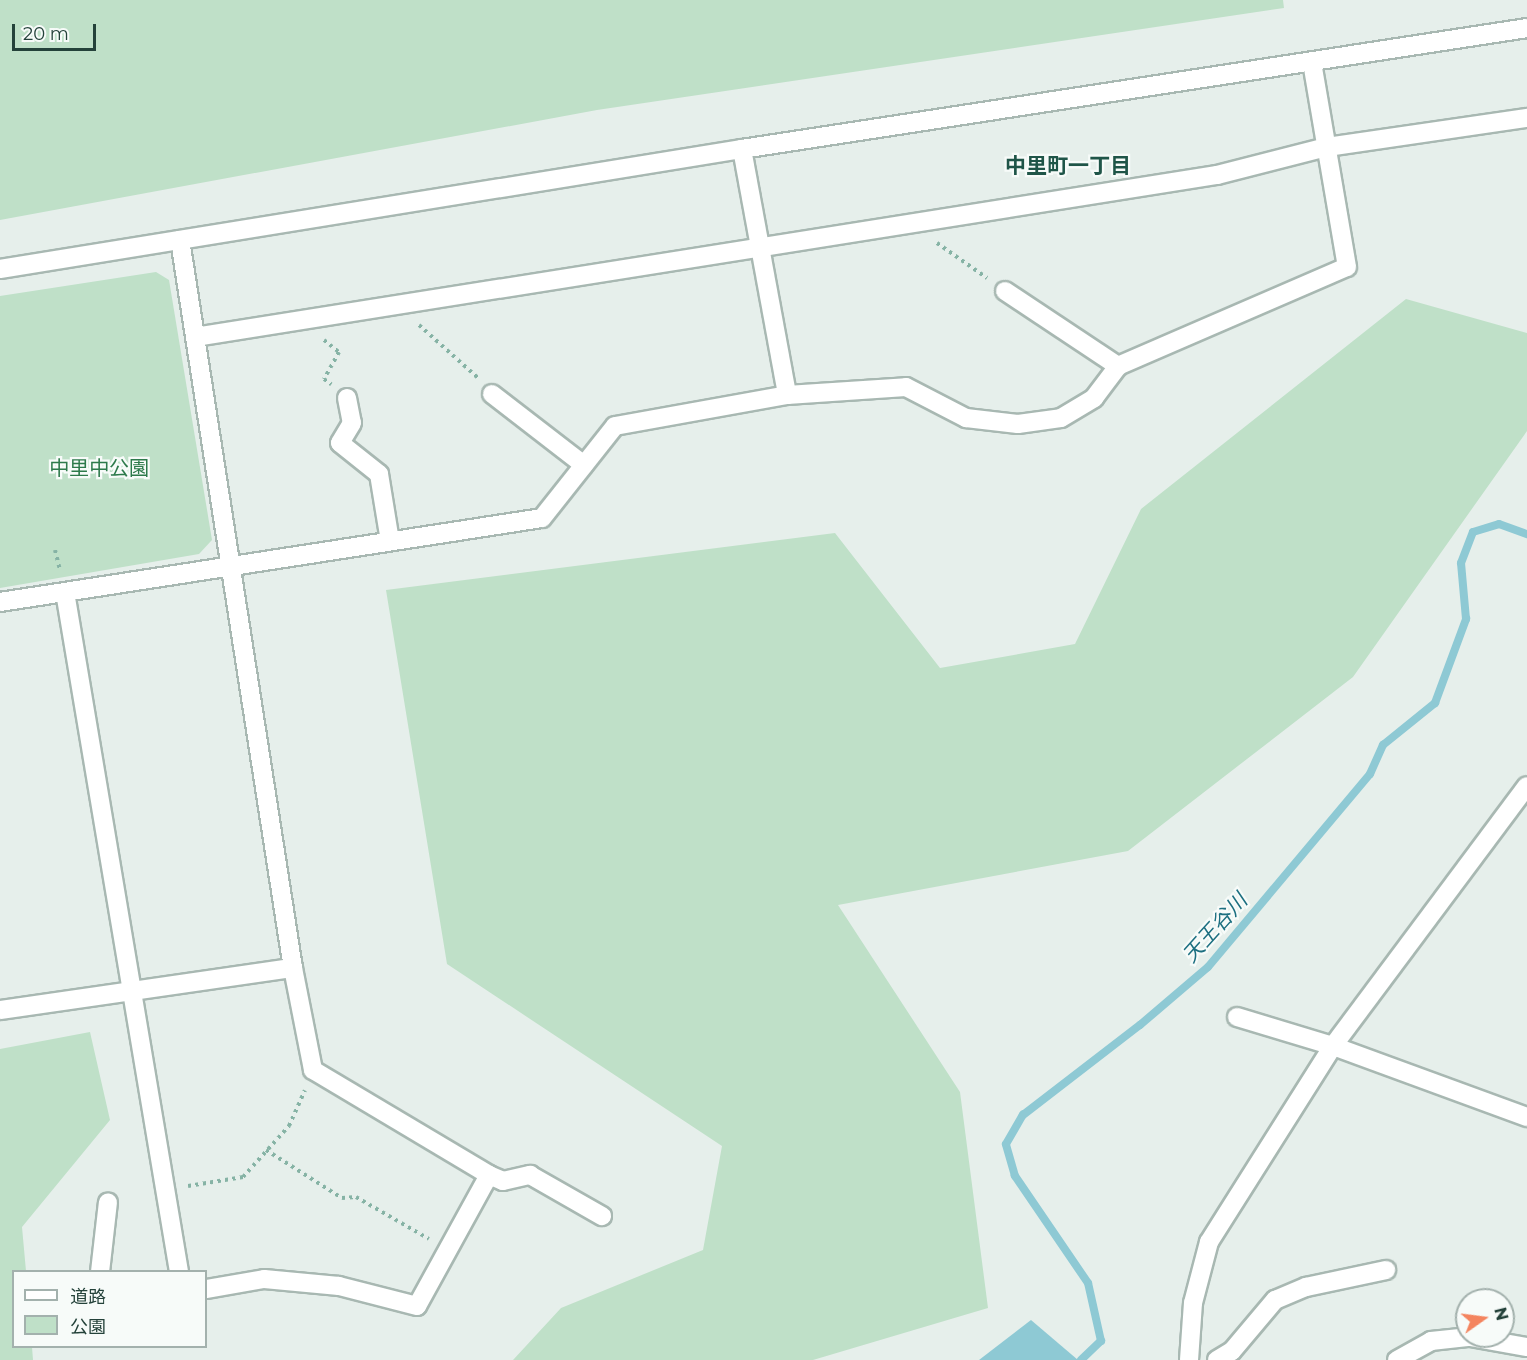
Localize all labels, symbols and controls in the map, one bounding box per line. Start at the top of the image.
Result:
scale bar [15,12,99,50]
text: 20 m [23,23,69,45]
district label: 中里町一丁目 [1005,153,1131,179]
park label: 中里中公園 [49,456,149,480]
water label: 天王谷川 [1178,888,1252,968]
legend [12,1270,207,1348]
text: 道路 [70,1286,106,1308]
north arrow [1455,1288,1515,1348]
text: N [1490,1305,1512,1323]
text: 公園 [70,1316,106,1338]

